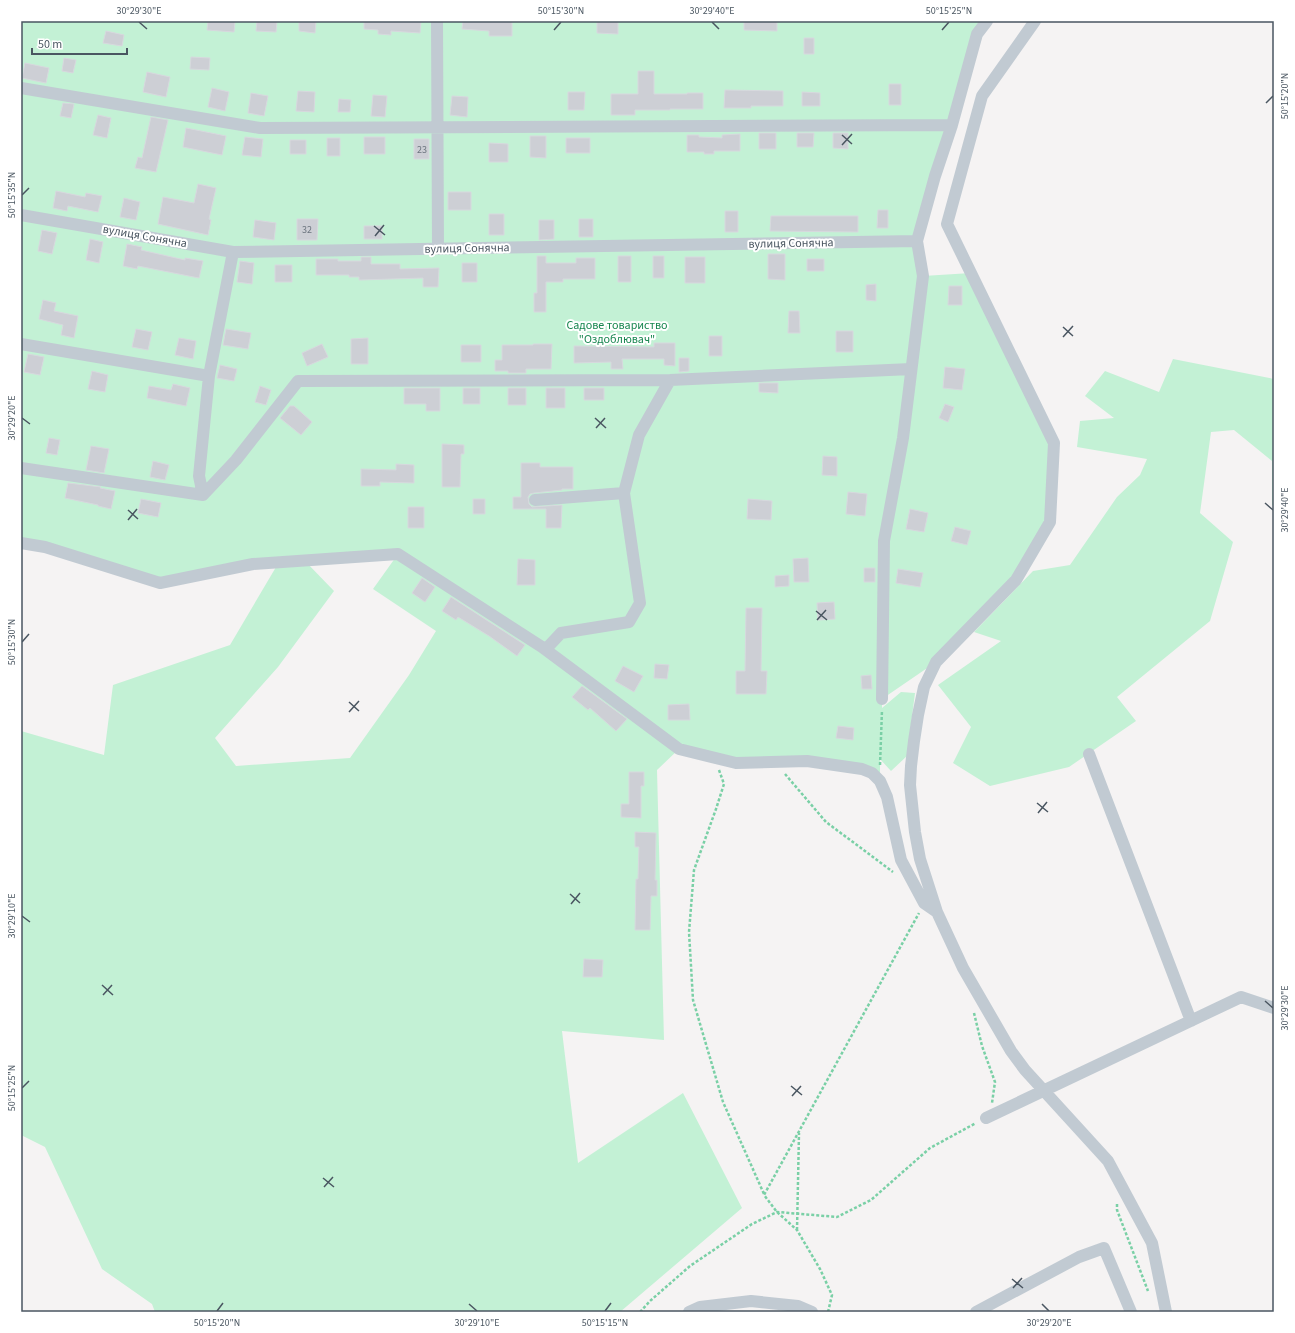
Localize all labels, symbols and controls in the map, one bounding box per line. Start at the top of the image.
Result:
text: 30°29'30"E [116,4,162,18]
text: 50°15'30"N [538,4,584,18]
text: 30°29'40"E [689,4,735,18]
text: 50°15'25"N [926,4,972,18]
scale bar [32,30,127,56]
text: 50 m [38,36,62,53]
text: 50°15'20"N [1278,73,1292,119]
house number: 23 [417,143,427,157]
text: 50°15'35"N [5,172,19,218]
street label: вулиця Сонячна [101,221,188,252]
house number: 32 [302,223,312,237]
street label: вулиця Сонячна [748,234,834,253]
street label: вулиця Сонячна [424,239,510,258]
park label: Садове товариство "Оздоблювач" [566,317,668,348]
text: 30°29'20"E [5,395,19,441]
text: 30°29'40"E [1278,487,1292,533]
text: 50°15'30"N [5,619,19,665]
text: 30°29'10"E [5,893,19,939]
text: 30°29'30"E [1278,985,1292,1031]
text: 50°15'25"N [5,1065,19,1111]
text: 50°15'20"N [194,1316,240,1330]
text: 30°29'10"E [454,1316,500,1330]
text: 50°15'15"N [582,1316,628,1330]
text: 30°29'20"E [1026,1316,1072,1330]

